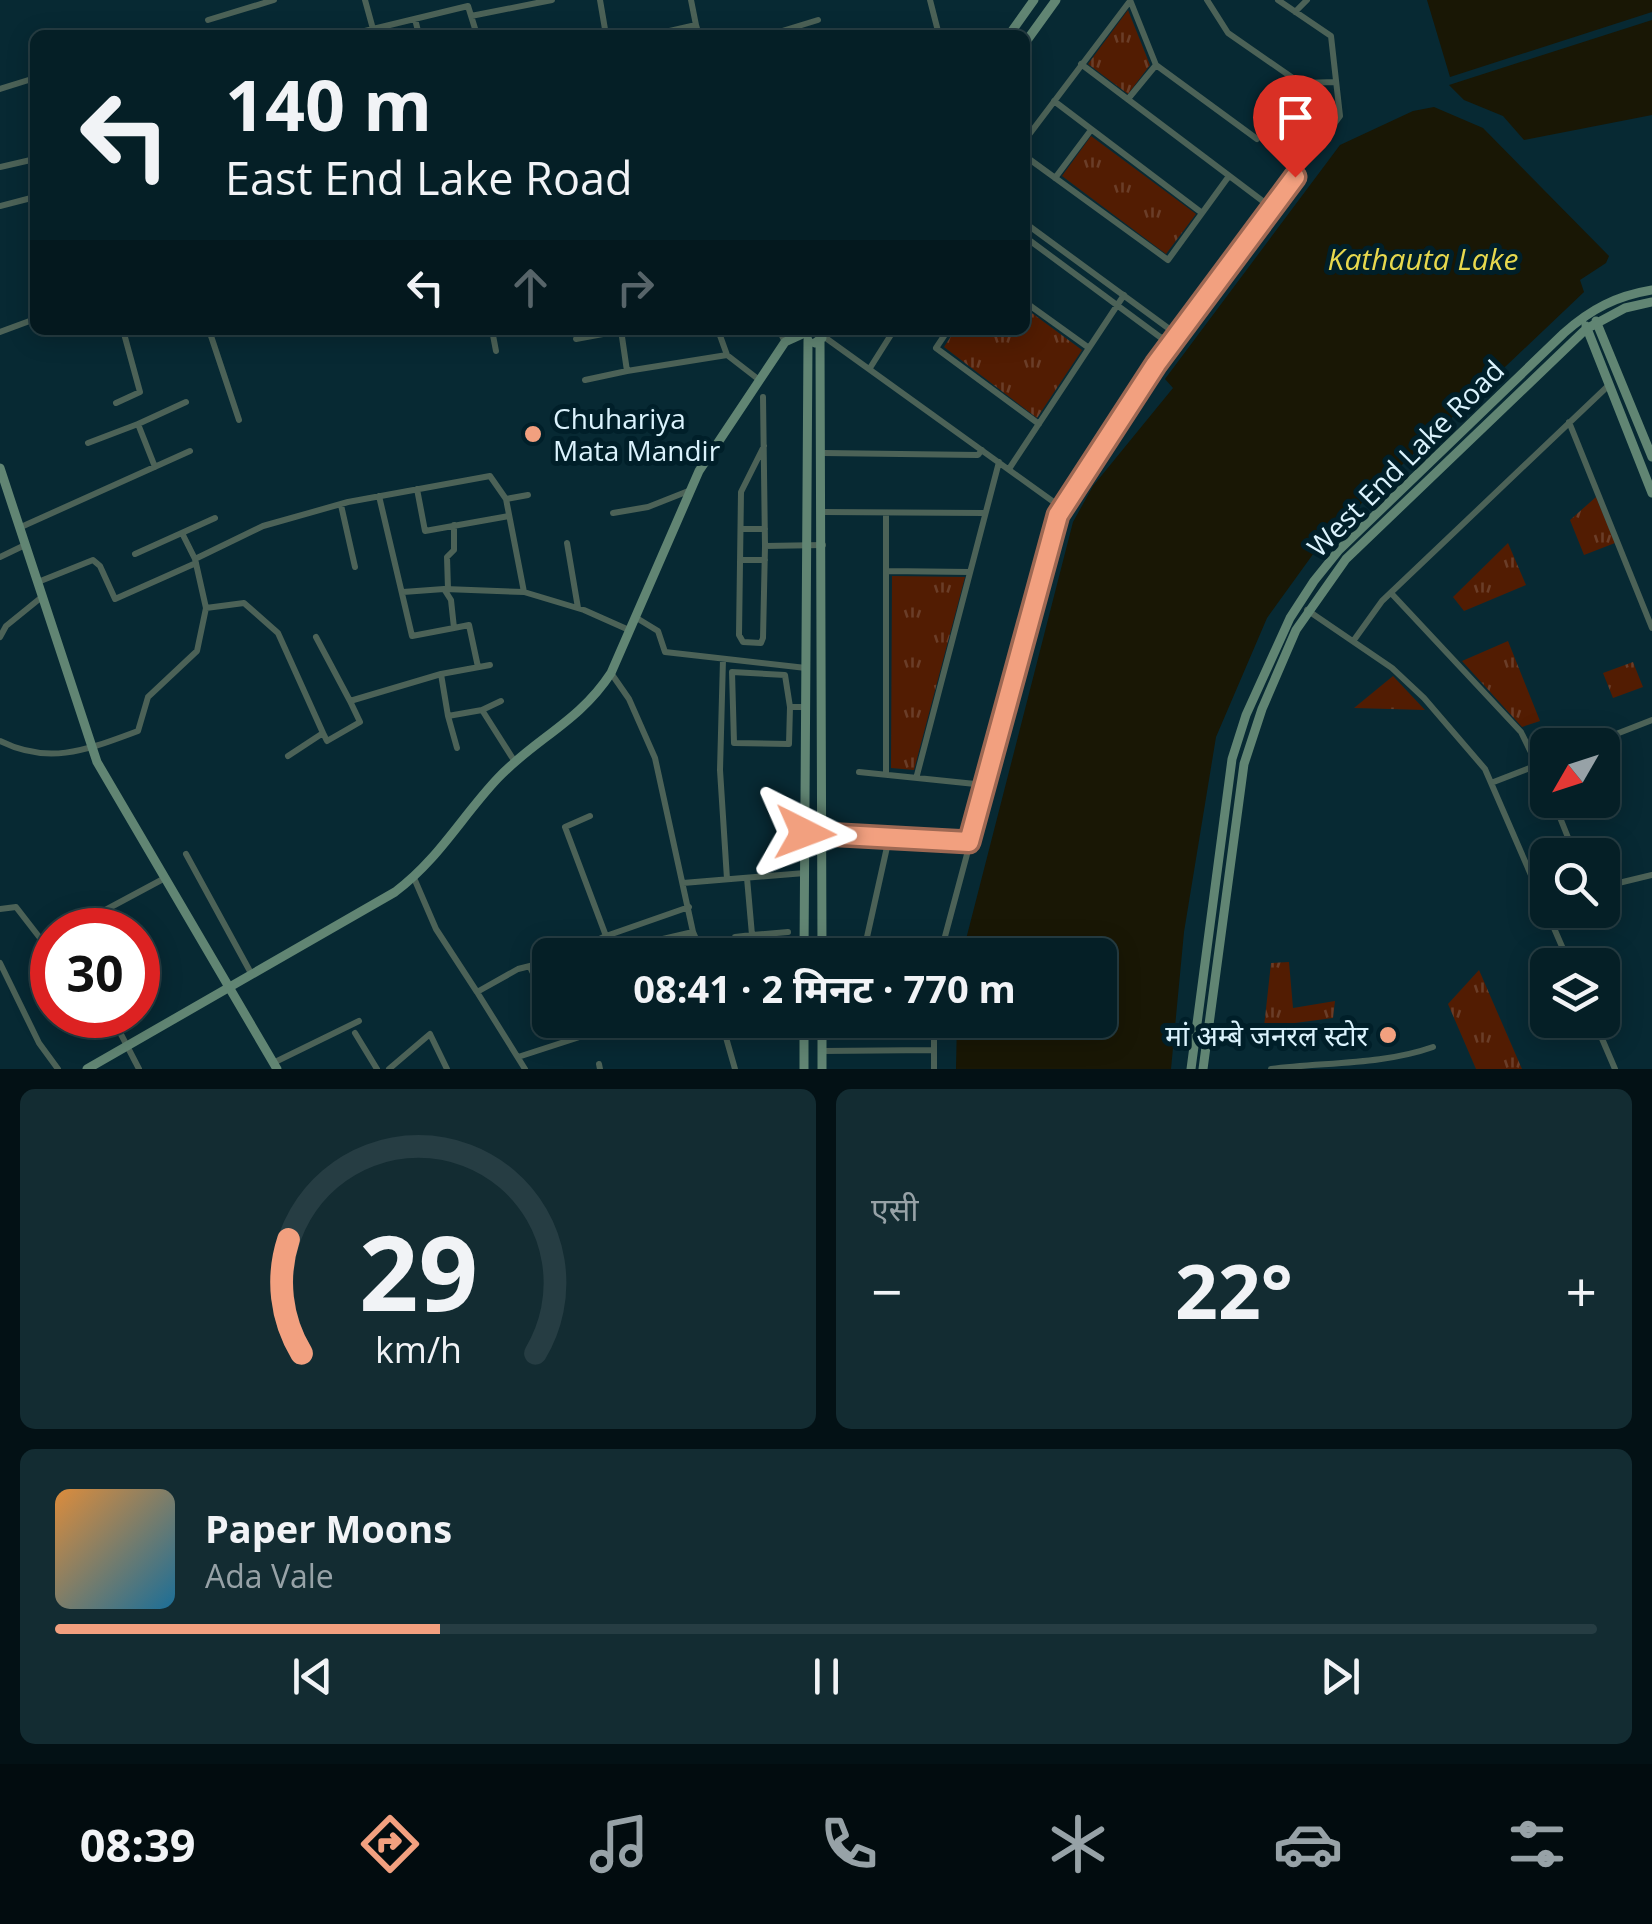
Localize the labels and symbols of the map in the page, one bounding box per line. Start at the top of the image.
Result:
pin [1253,75,1338,178]
water label: Kathauta Lake [1328,238,1518,279]
street label: West End Lake Road [1298,351,1512,565]
place label: Chuhariya Mata Mandir [553,399,721,469]
marker: Chuhariya Mata Mandir [522,423,544,445]
north arrow [1530,728,1620,818]
position arrow [753,781,857,885]
speed limit sign: 30 [30,908,160,1038]
place label: मां अम्बे जनरल स्टोर [1165,1016,1369,1054]
marker: मां अम्बे जनरल स्टोर [1377,1024,1399,1046]

